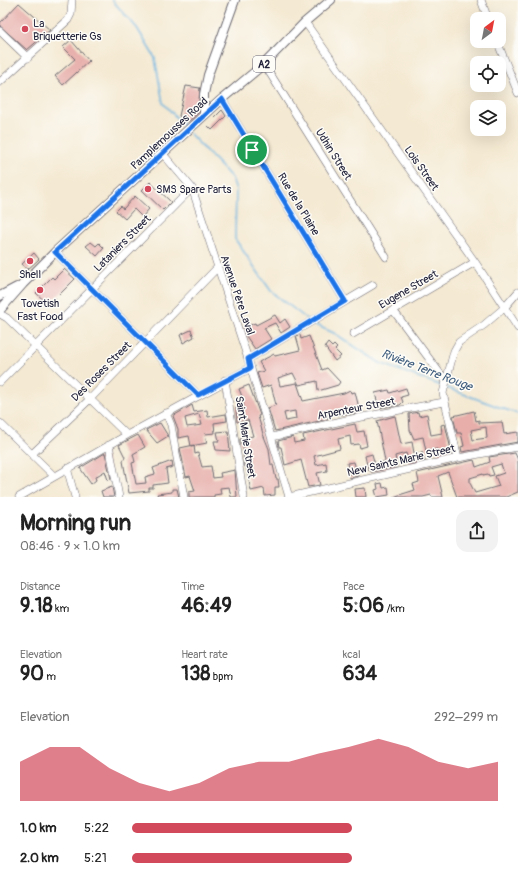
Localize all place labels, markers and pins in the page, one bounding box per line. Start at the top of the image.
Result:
place label: La Briquetterie Gs [33,17,101,43]
marker: La Briquetterie Gs [20,24,30,34]
pin [235,133,269,167]
place label: SMS Spare Parts [156,183,231,196]
marker: SMS Spare Parts [143,184,153,194]
marker: Shell [25,256,35,266]
place label: Shell [19,268,41,281]
marker: Tovetish Fast Food [35,285,45,295]
place label: Tovetish Fast Food [17,297,63,323]

